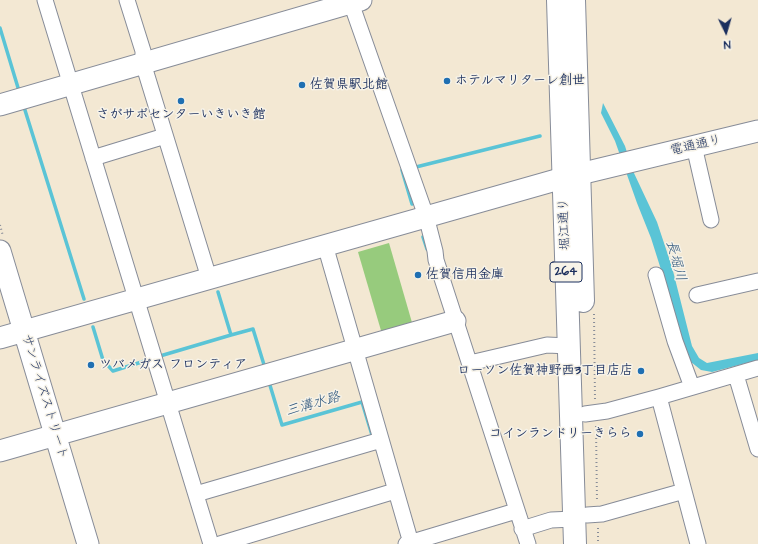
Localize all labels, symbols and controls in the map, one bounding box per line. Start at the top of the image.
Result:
north arrow [706,12,746,52]
text: N [723,37,731,52]
place label: ホテルマリターレ創世 [455,73,585,89]
marker: ホテルマリターレ創世 [442,76,452,86]
place label: 佐賀県駅北館 [310,77,388,93]
marker: 佐賀県駅北館 [297,80,307,90]
marker: さがサポセンターいきいき館 [176,96,186,106]
place label: さがサポセンターいきいき館 [97,107,265,123]
street label: 電通通り [669,133,723,159]
street label: 堀江通り [556,198,574,250]
water label: 長堀川 [661,239,689,283]
road number: 264 [550,262,582,282]
place label: 佐賀信用金庫 [426,267,504,283]
marker: 佐賀信用金庫 [413,270,423,280]
street label: サンライズストリート [18,333,70,461]
place label: ツバメガス フロンティア [99,357,247,373]
marker: ツバメガス フロンティア [86,360,96,370]
place label: ローソン佐賀神野西3丁目店店 [457,363,633,379]
marker: ローソン佐賀神野西3丁目店店 [636,366,646,376]
water label: 三溝水路 [284,389,342,421]
place label: コインランドリーきらら [489,426,632,442]
marker: コインランドリーきらら [635,429,645,439]

